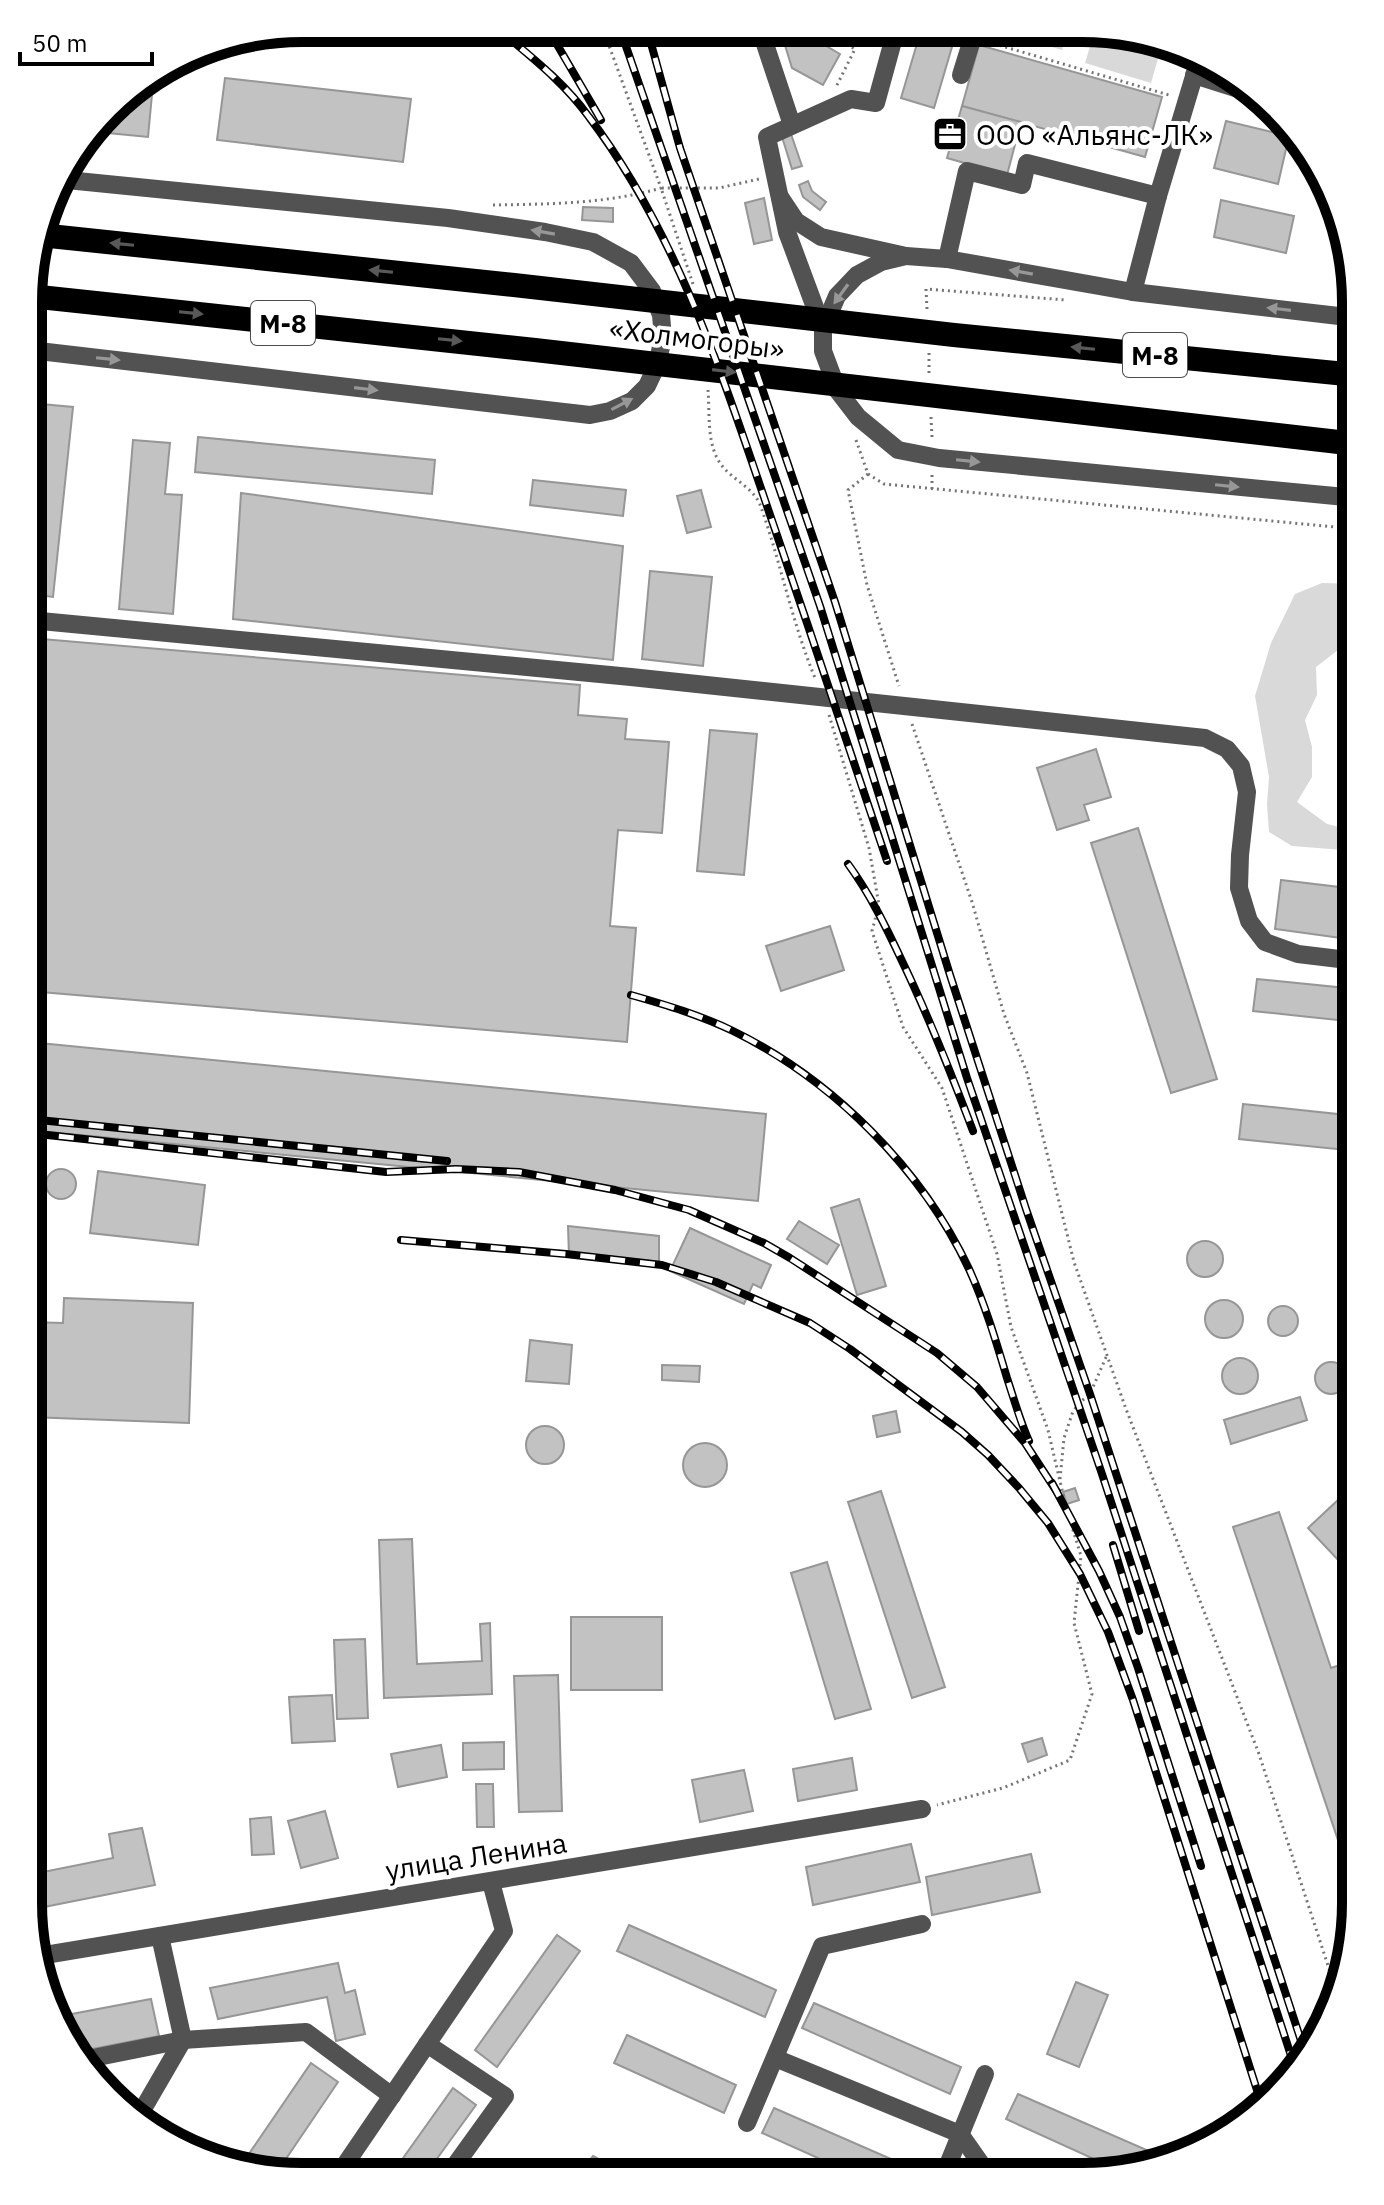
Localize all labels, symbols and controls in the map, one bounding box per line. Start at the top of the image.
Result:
scale bar [20,16,152,66]
text: 50 m [32,27,87,59]
office icon: ООО «Альянс-ЛК» [931,115,969,153]
place label: ООО «Альянс-ЛК» [976,116,1213,153]
one-way arrow [530,225,555,237]
one-way arrow [109,237,134,250]
one-way arrow [368,264,393,277]
one-way arrow [1008,265,1033,278]
one-way arrow [833,283,849,305]
road number: М-8 [251,301,315,345]
one-way arrow [1266,302,1291,315]
one-way arrow [179,306,204,319]
street label: «Холмогоры» [607,309,787,367]
road number: М-8 [1123,333,1187,377]
one-way arrow [438,334,463,347]
one-way arrow [1070,341,1095,354]
one-way arrow [96,352,121,365]
one-way arrow [712,365,737,378]
one-way arrow [354,382,379,395]
one-way arrow [611,398,634,411]
one-way arrow [956,454,981,467]
one-way arrow [1215,480,1240,493]
street label: улица Ленина [383,1823,569,1889]

